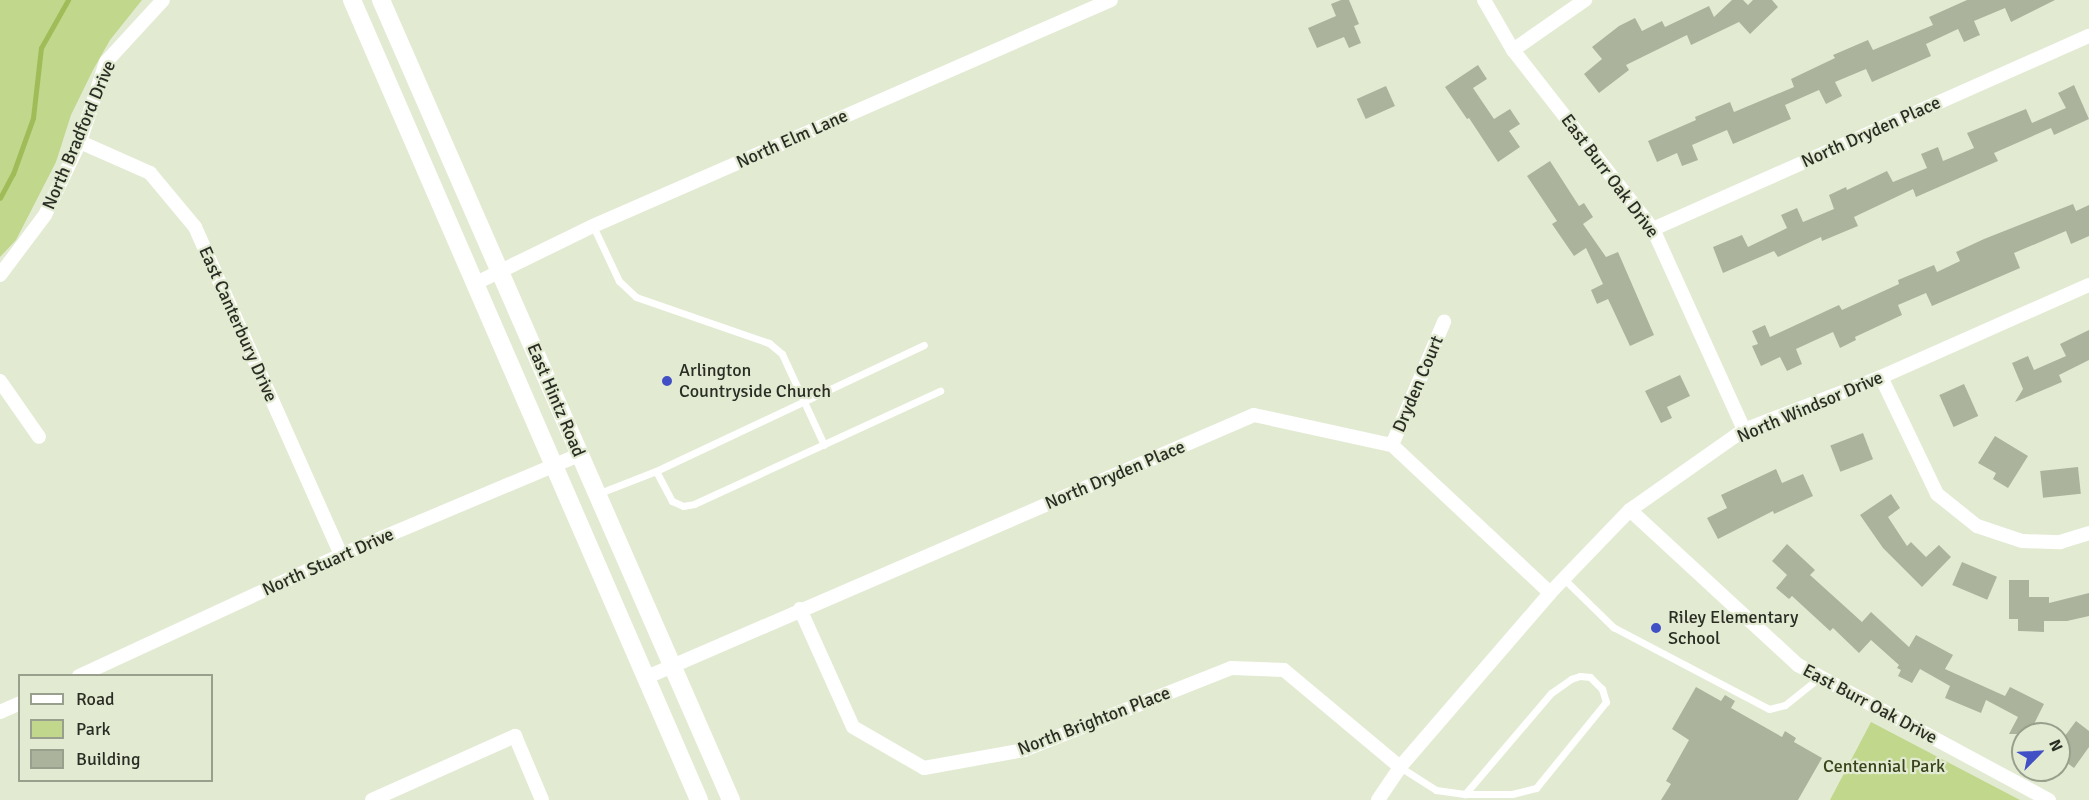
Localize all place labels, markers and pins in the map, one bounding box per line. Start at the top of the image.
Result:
place label: Arlington Countryside Church [679,360,831,403]
marker: Arlington Countryside Church [660,374,674,388]
place label: Riley Elementary School [1668,607,1798,650]
marker: Riley Elementary School [1649,621,1663,635]

